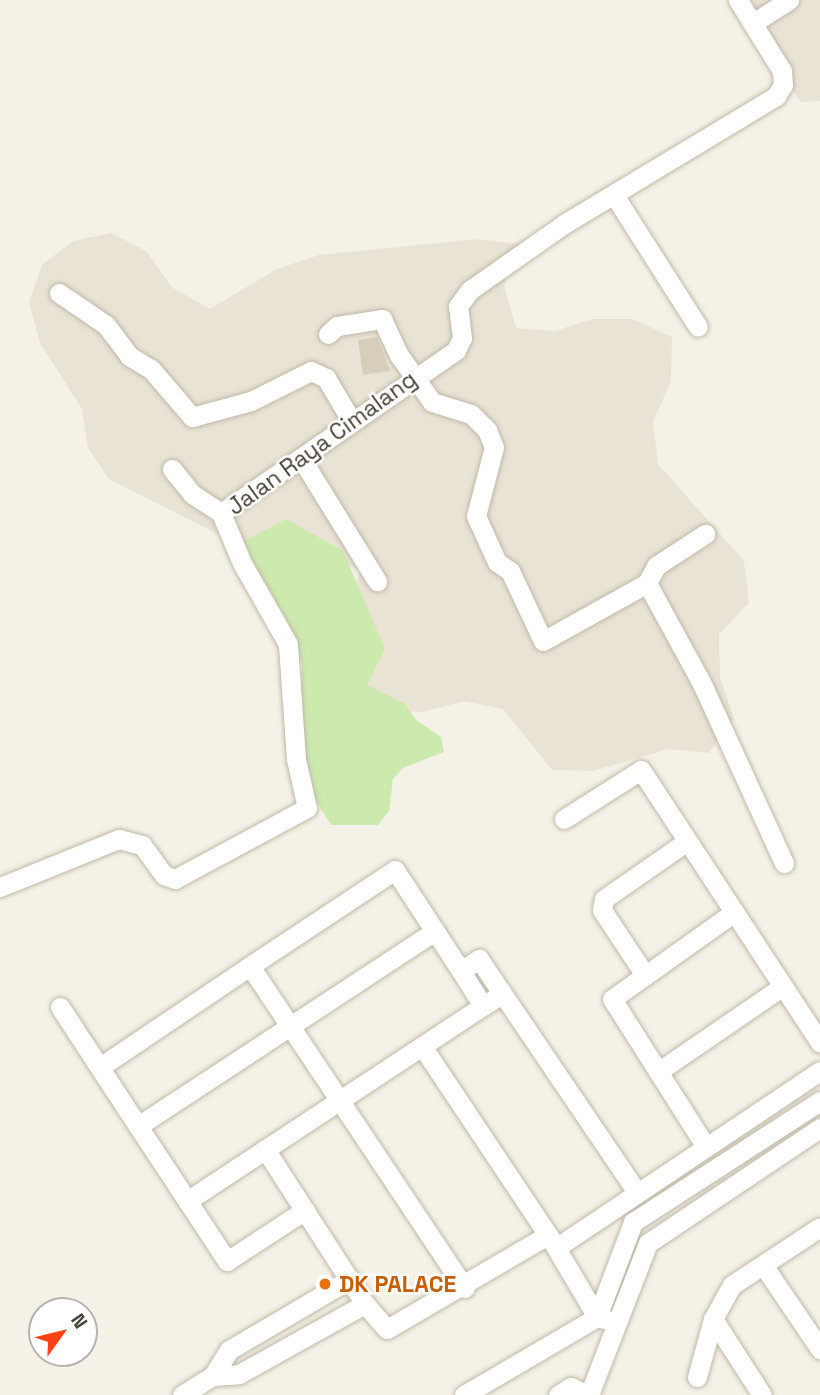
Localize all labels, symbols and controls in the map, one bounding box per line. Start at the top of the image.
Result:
street label: Jalan Raya Cimalang [222,365,422,521]
place label: DK PALACE [339,1270,456,1298]
marker: DK PALACE [317,1276,333,1292]
north arrow [28,1297,98,1367]
text: N [65,1309,93,1333]

